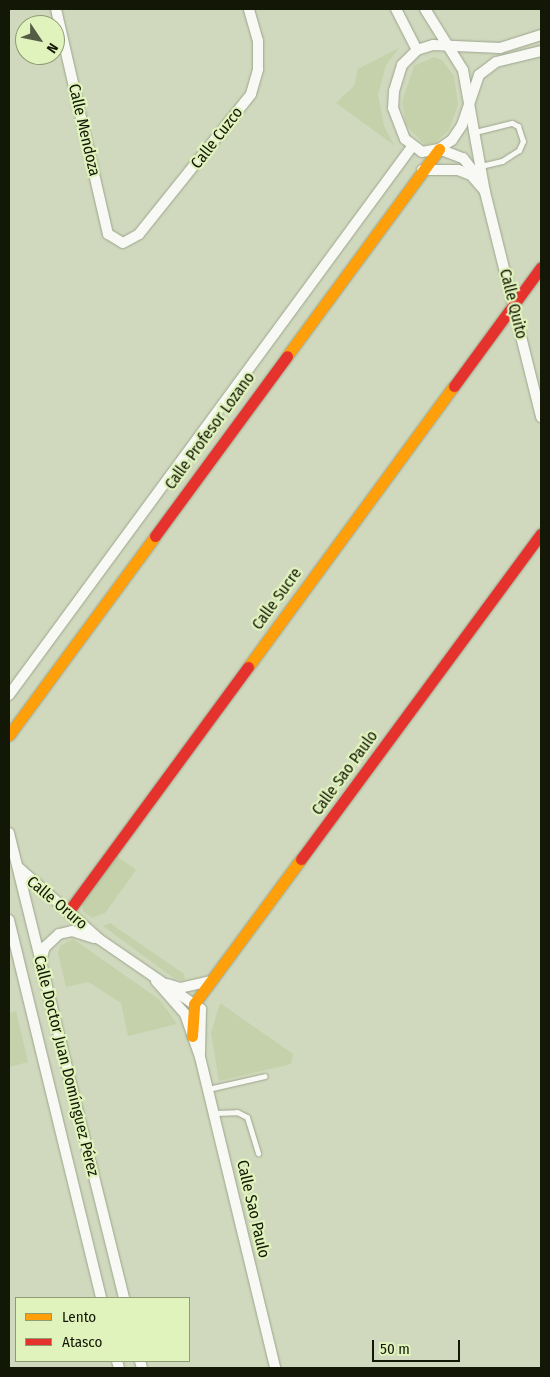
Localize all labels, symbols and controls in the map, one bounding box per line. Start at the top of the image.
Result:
north arrow [15,15,65,65]
text: N [43,40,61,56]
street label: Calle Mendoza [64,82,104,178]
street label: Calle Cuzco [187,103,247,173]
street label: Calle Quito [495,267,531,341]
street label: Calle Profesor Lozano [161,369,259,493]
street label: Calle Sucre [248,564,306,634]
street label: Calle Sao Paulo [308,727,382,819]
street label: Calle Oruro [23,872,91,934]
street label: Calle Doctor Juan Domínguez Pérez [29,954,103,1178]
street label: Calle Sao Paulo [232,1158,274,1260]
legend [15,1297,190,1362]
text: Lento [62,1308,96,1326]
scale bar [375,1330,462,1362]
text: Atasco [62,1333,102,1351]
text: 50 m [380,1340,410,1358]

